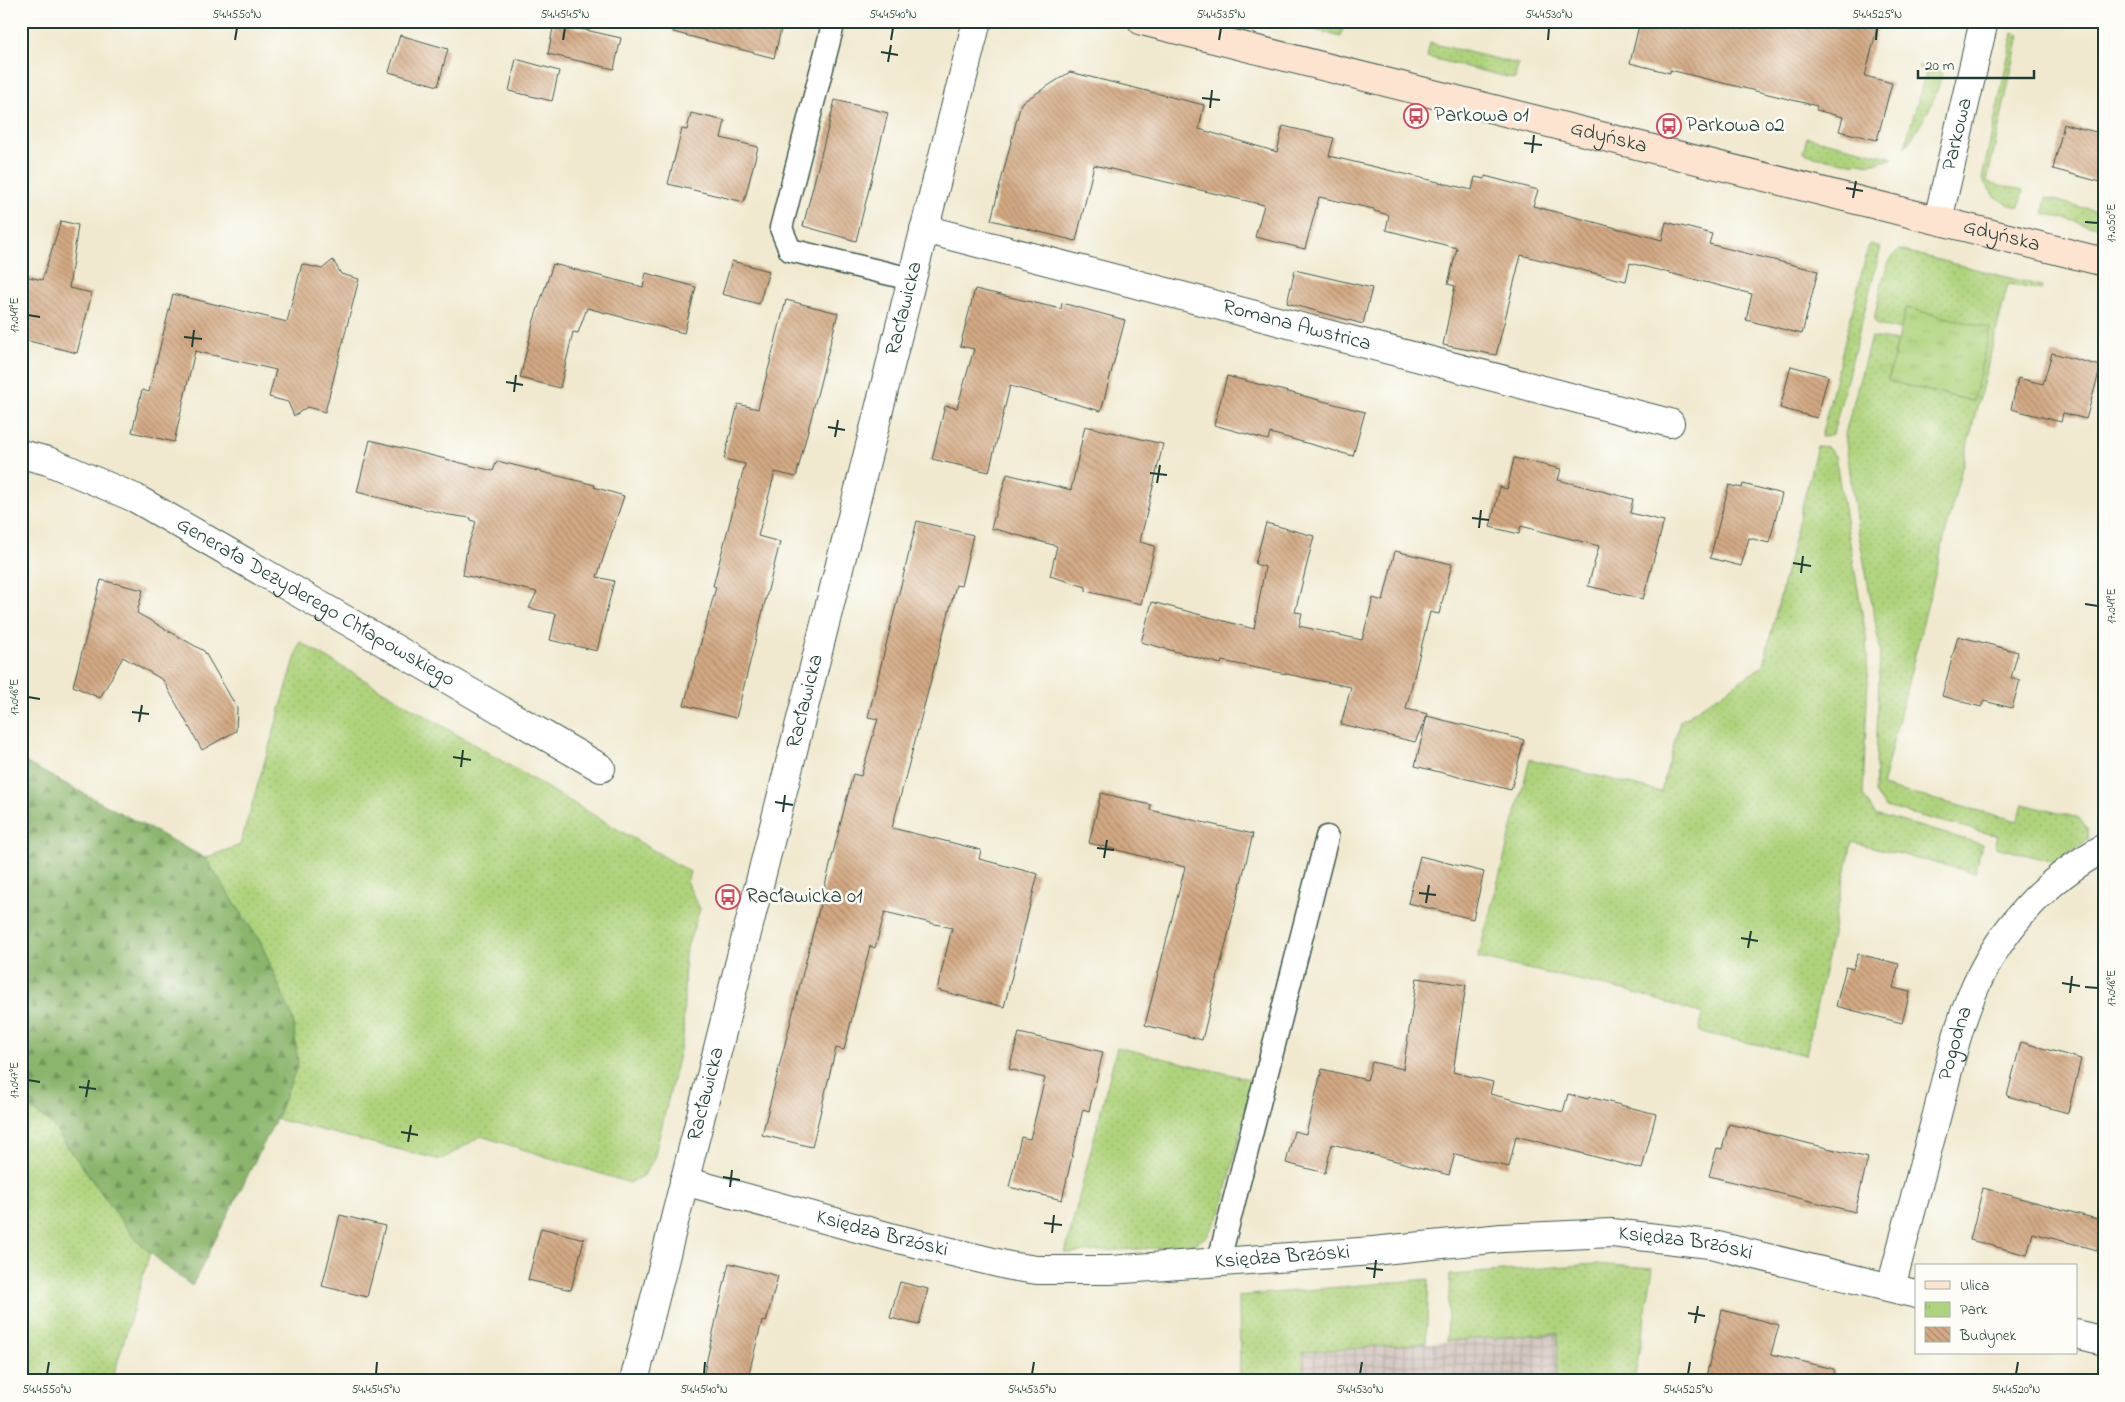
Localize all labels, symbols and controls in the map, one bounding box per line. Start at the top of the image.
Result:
text: 54.4550°N [212,6,262,24]
text: 54.4545°N [540,6,590,24]
text: 54.4540°N [869,6,917,24]
text: 54.4535°N [1196,6,1246,24]
text: 54.4530°N [1525,6,1573,24]
text: 54.4525°N [1852,6,1902,24]
scale bar [1918,48,2034,80]
text: 20 m [1925,55,1955,77]
street label: Parkowa [1935,95,1981,174]
place label: Parkowa 01 [1434,101,1529,131]
bus stop icon: Parkowa 01 [1403,103,1429,129]
place label: Parkowa 02 [1686,111,1785,141]
bus stop icon: Parkowa 02 [1656,113,1682,139]
street label: Gdyńska [1567,114,1650,162]
text: 17.050°E [2103,204,2121,242]
street label: Gdyńska [1960,212,2043,260]
street label: Racławicka [878,258,931,359]
street label: Romana Awstrica [1219,292,1374,360]
text: 17.049°E [6,297,24,333]
street label: Generała Dezyderego Chłapowskiego [171,510,460,695]
text: 17.049°E [2103,588,2121,624]
street label: Racławicka [779,651,832,751]
text: 17.048°E [6,679,24,715]
place label: Racławicka 01 [746,882,863,912]
bus stop icon: Racławicka 01 [715,884,741,910]
text: 17.048°E [2103,970,2121,1006]
street label: Pogodna [1931,1002,1981,1084]
street label: Racławicka [680,1044,733,1144]
text: 17.047°E [6,1062,24,1098]
street label: Księdza Brzóski [813,1202,951,1266]
street label: Księdza Brzóski [1617,1219,1756,1269]
street label: Księdza Brzóski [1214,1238,1351,1277]
legend [1915,1264,2078,1354]
text: Ulica [1960,1275,1989,1297]
text: Park [1960,1299,1988,1321]
text: Budynek [1959,1325,2017,1348]
text: 54.4550°N [22,1381,72,1399]
text: 54.4545°N [351,1381,401,1399]
text: 54.4540°N [680,1381,728,1399]
text: 54.4535°N [1007,1381,1057,1399]
text: 54.4530°N [1336,1381,1384,1399]
text: 54.4525°N [1663,1381,1713,1399]
text: 54.4520°N [1992,1381,2040,1399]

